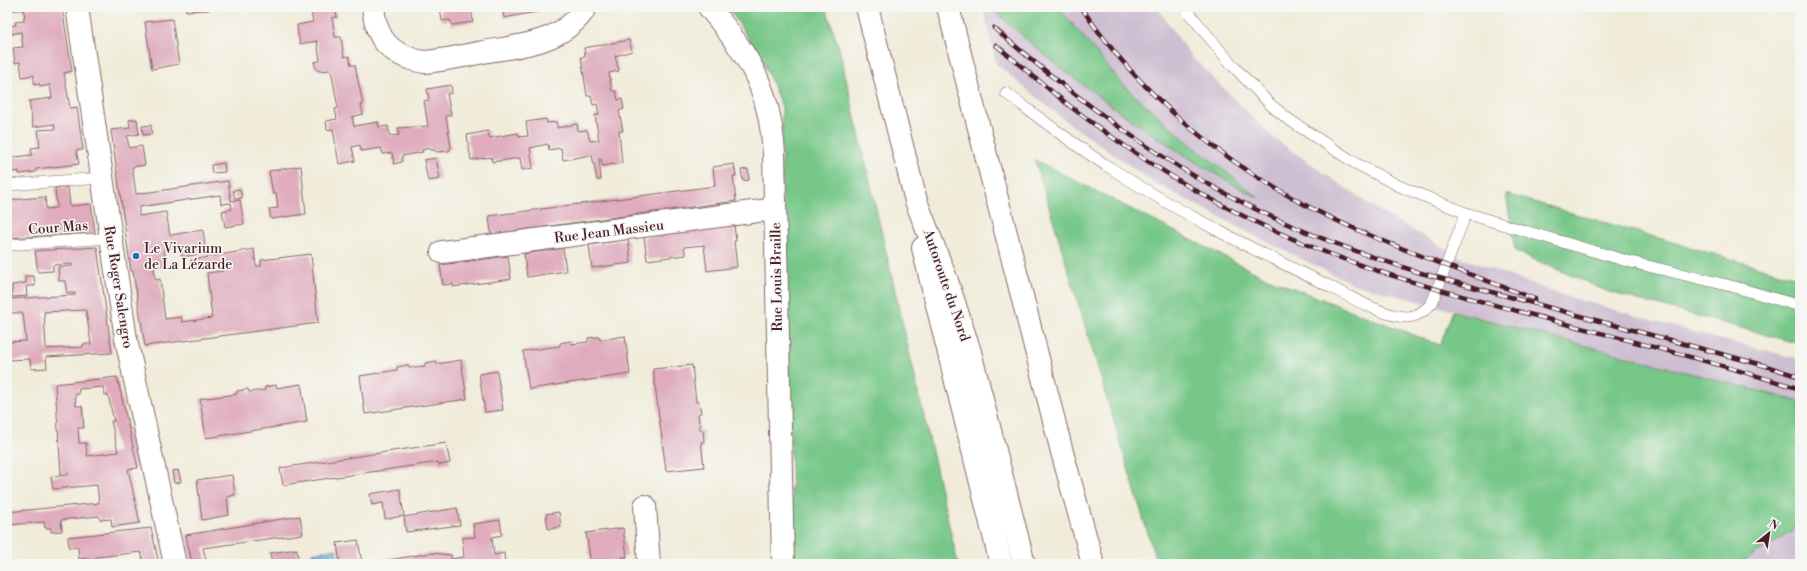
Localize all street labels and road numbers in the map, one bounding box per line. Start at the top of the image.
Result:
street label: Rue Jean Massieu [553,216,665,248]
street label: Cour Mas [28,217,89,239]
street label: Rue Louis Braille [767,222,787,332]
street label: Rue Roger Salengro [99,224,137,350]
street label: Autoroute du Nord [918,226,974,344]

